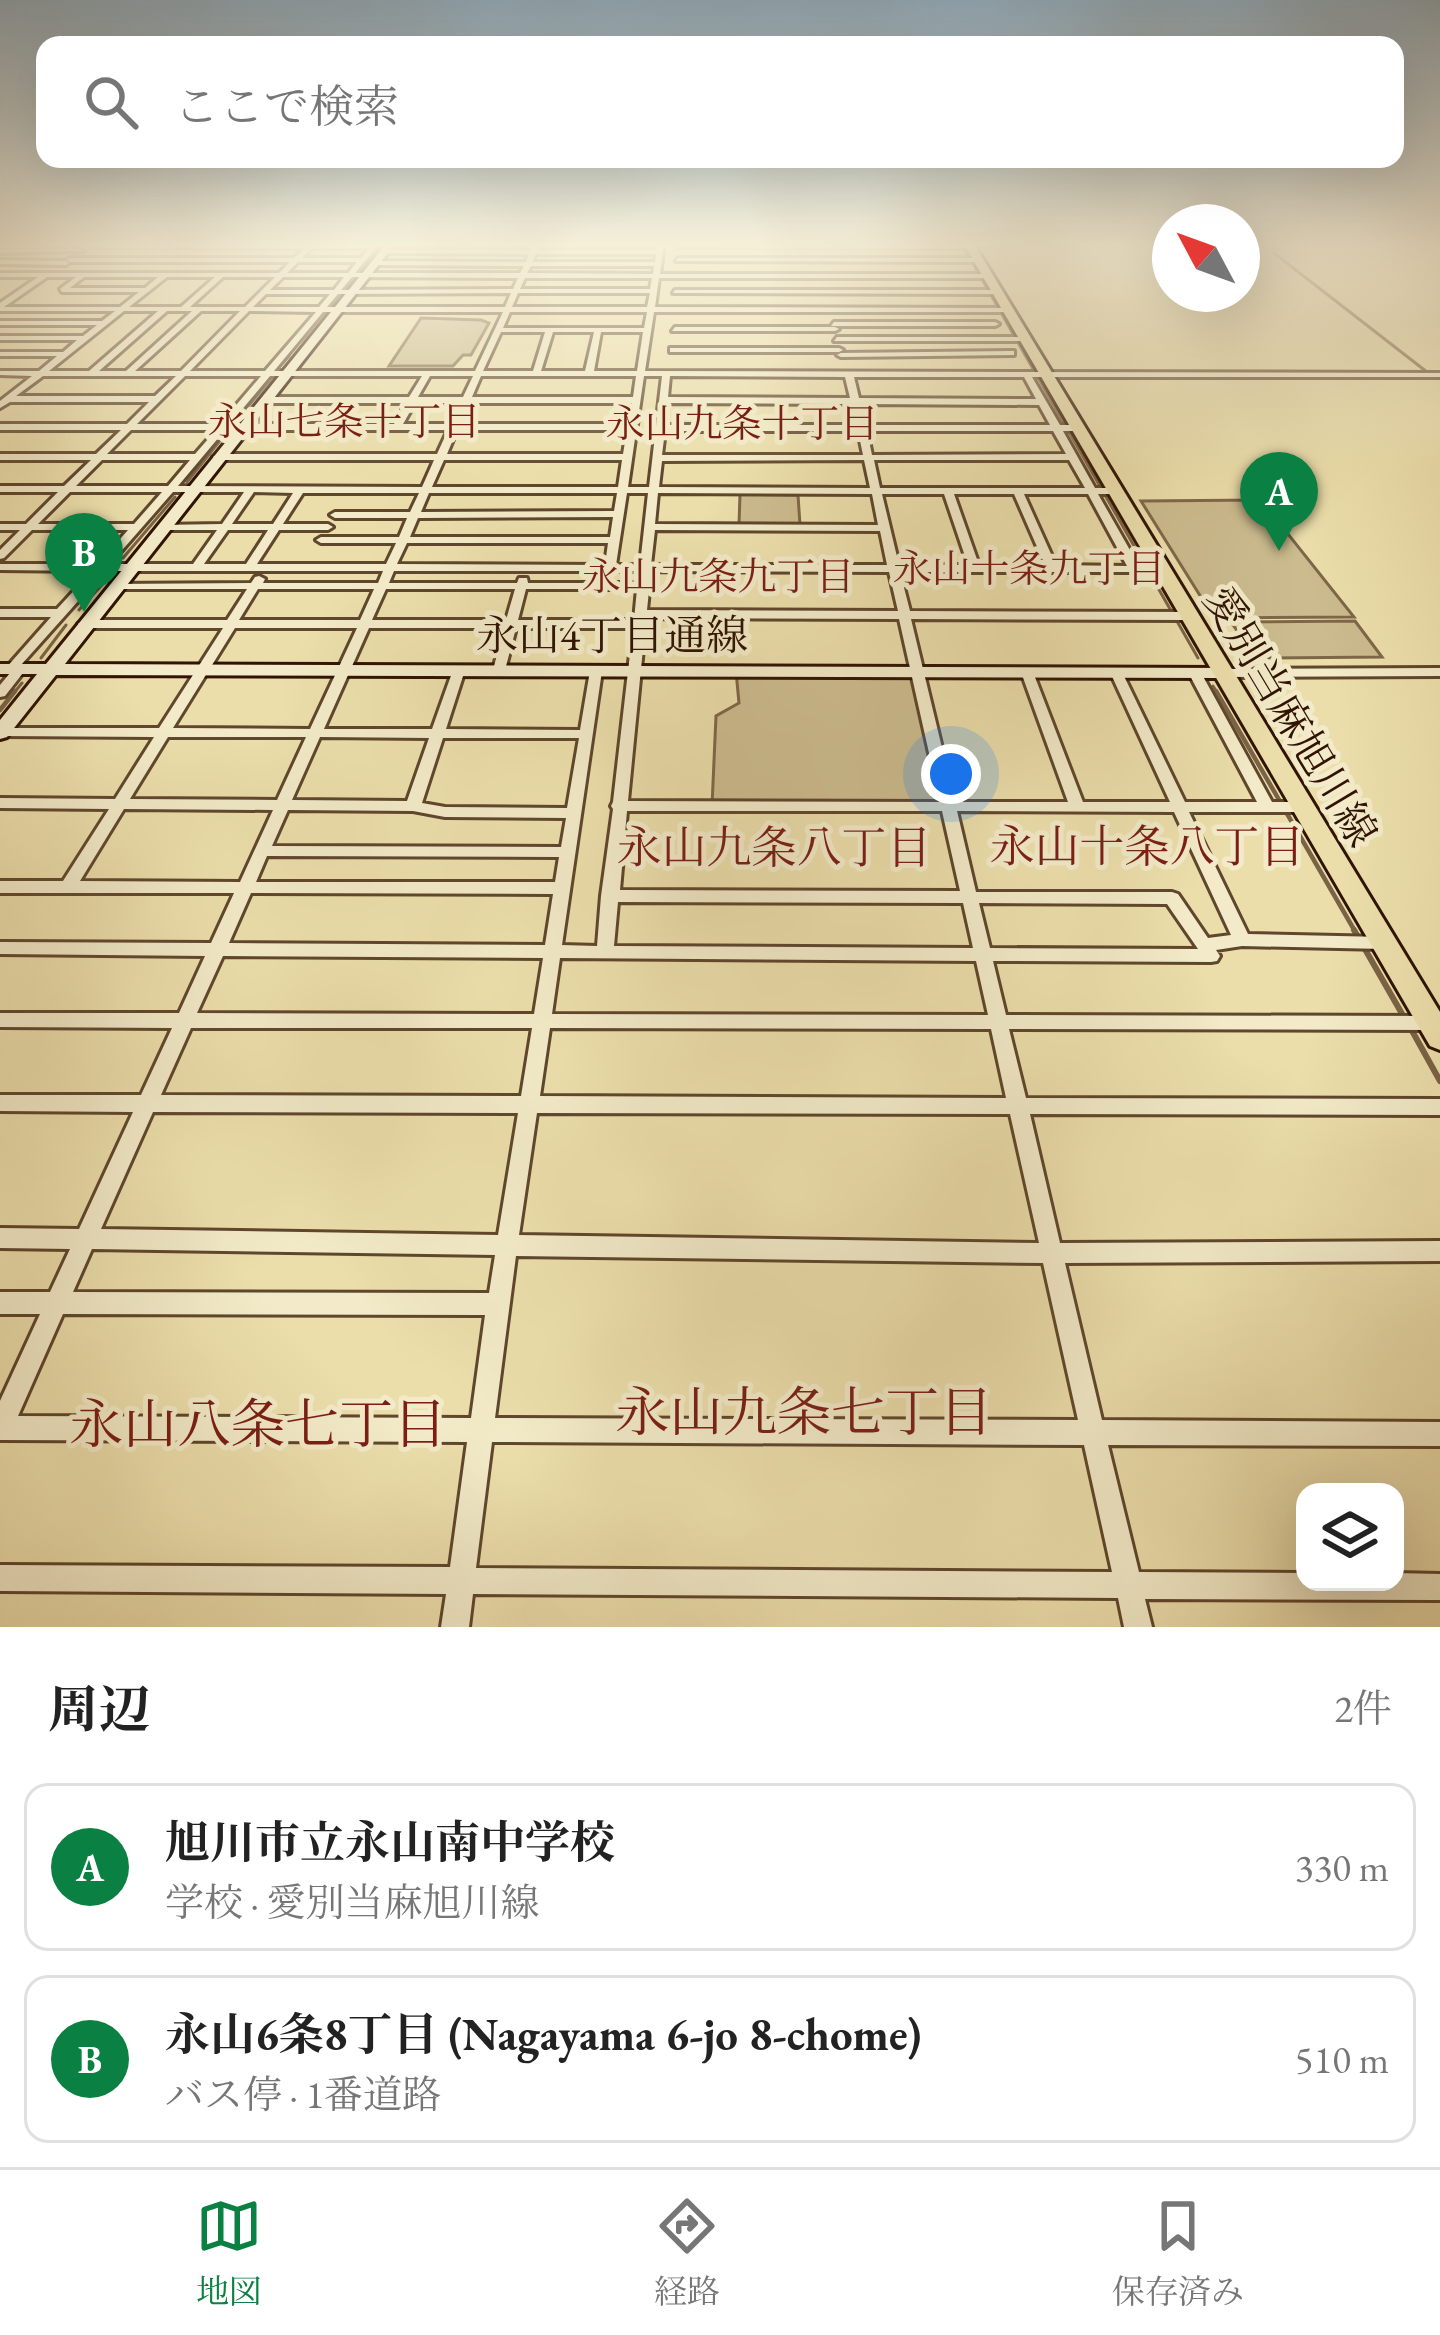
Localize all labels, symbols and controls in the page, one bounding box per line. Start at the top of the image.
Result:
search box [36,36,1404,168]
icon: search [78,69,144,135]
text: ここで検索 [174,77,399,135]
north arrow [1152,204,1260,312]
district label: 永山七条十丁目 [207,396,481,447]
district label: 永山九条十丁目 [605,398,879,449]
pin: A [1240,452,1318,551]
pin: B [45,513,123,612]
district label: 永山十条九丁目 [892,543,1166,594]
district label: 永山九条九丁目 [581,551,855,602]
street label: 愛別当麻旭川線 [1191,576,1390,856]
street label: 永山4丁目通線 [476,608,748,663]
your location [921,744,981,804]
district label: 永山十条八丁目 [989,817,1305,875]
district label: 永山九条八丁目 [616,818,932,876]
district label: 永山九条七丁目 [615,1377,993,1447]
district label: 永山八条七丁目 [69,1389,447,1459]
map controls [1296,1483,1404,1591]
button: layers [1296,1483,1404,1591]
text: 周辺 [48,1676,150,1742]
text: 2件 [1334,1683,1392,1734]
text: 旭川市立永山南中学校 [165,1813,615,1871]
text: A [76,1842,104,1893]
text: 330 m [1295,1842,1389,1893]
text: 学校 · 愛別当麻旭川線 [165,1877,539,1928]
text: 永山6条8丁目 (Nagayama 6-jo 8-chome) [165,2005,921,2063]
text: B [78,2034,102,2085]
text: 510 m [1295,2034,1389,2085]
text: バス停 · 1番道路 [165,2069,441,2120]
tab: 地図 [196,2193,262,2313]
tab: 経路 [654,2193,720,2313]
tab: 保存済み [1112,2193,1244,2313]

